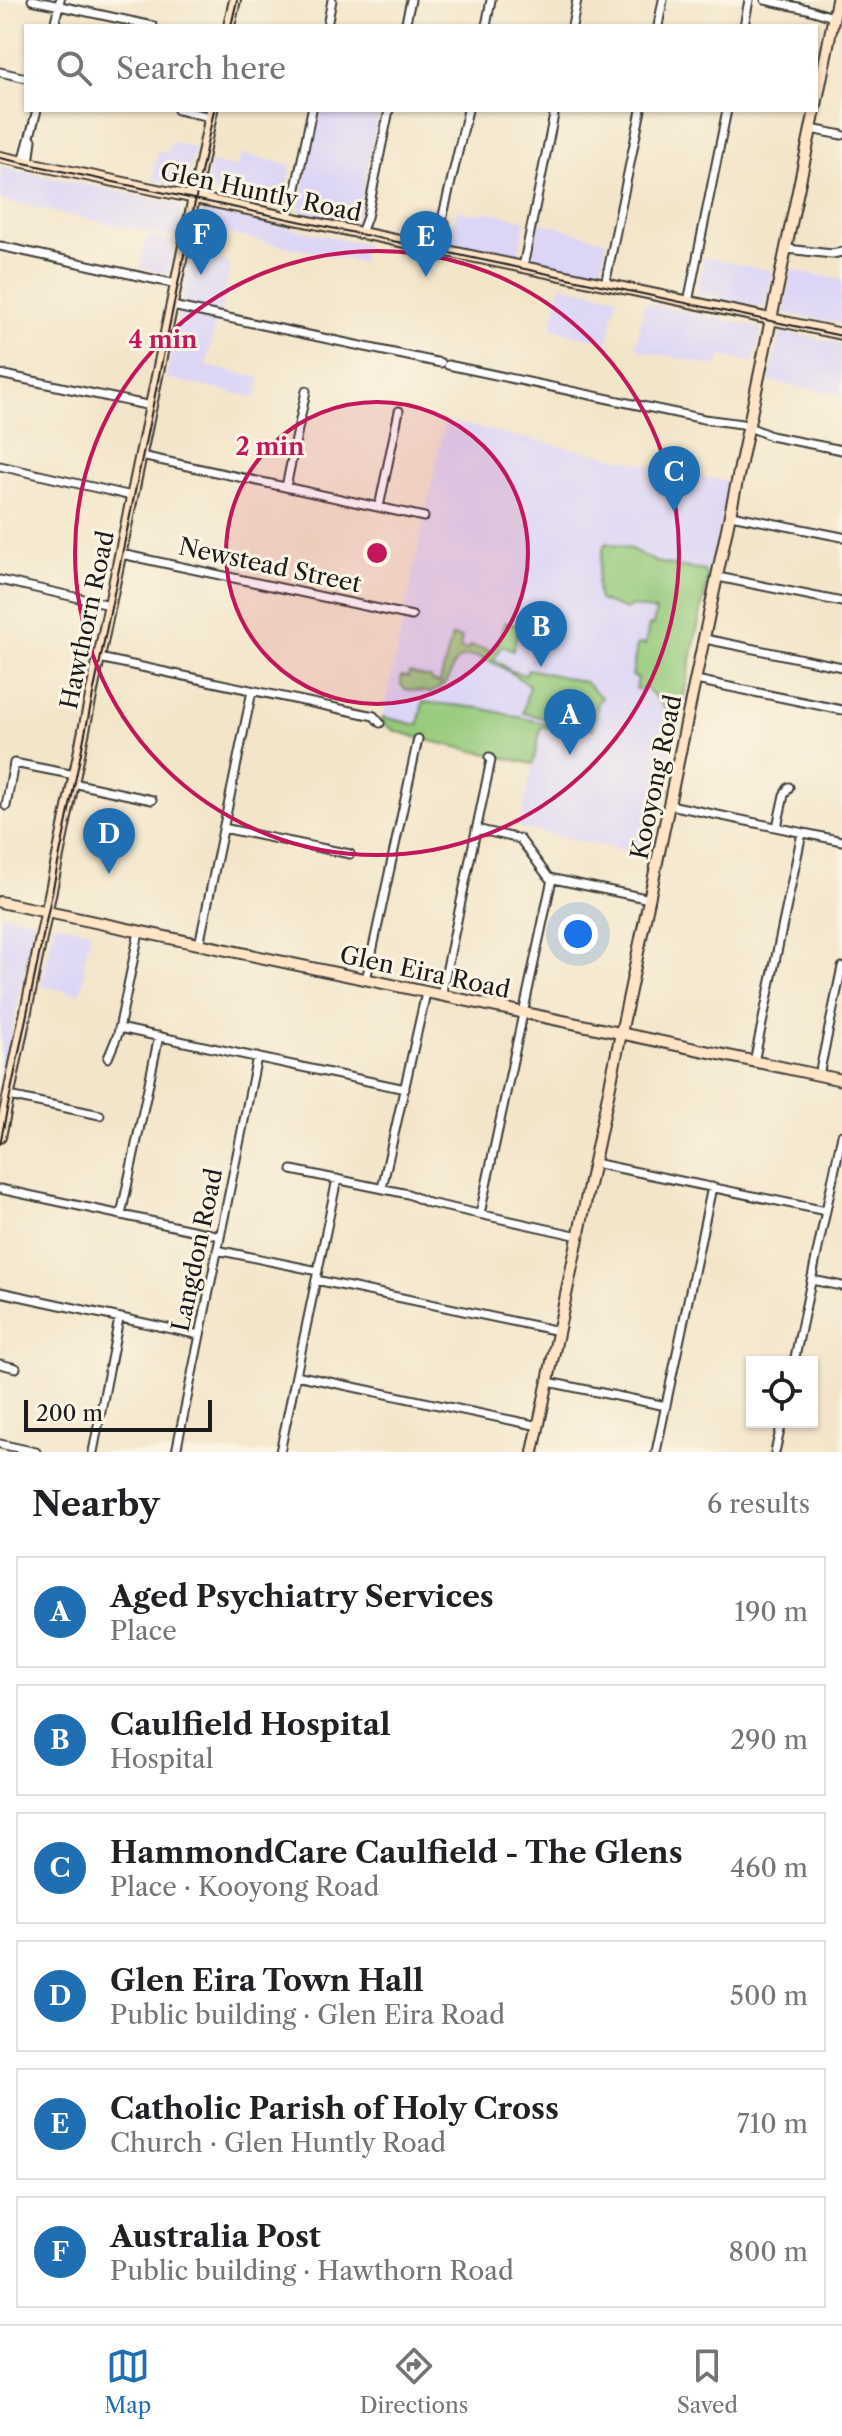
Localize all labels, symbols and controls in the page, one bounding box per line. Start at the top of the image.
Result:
search box [24,24,818,112]
icon: search [52,46,96,90]
text: Search here [116,50,286,87]
street label: Glen Huntly Road [158,156,365,228]
pin: F [175,209,227,275]
pin: E [400,211,452,277]
text: 4 min [128,325,198,354]
text: 2 min [235,432,305,461]
pin: C [648,446,700,512]
street label: Hawthorn Road [54,528,120,712]
street label: Newstead Street [176,532,364,599]
centre of rings [363,539,391,567]
pin: B [515,601,567,667]
pin: A [544,689,596,755]
street label: Kooyong Road [624,692,688,862]
pin: D [83,808,135,874]
your location [558,914,598,954]
street label: Glen Eira Road [337,940,513,1004]
street label: Langdon Road [166,1165,229,1334]
map controls [746,1356,818,1428]
button: locate [746,1356,818,1428]
scale bar [24,1396,212,1432]
text: 200 m [36,1400,103,1427]
text: Nearby [32,1483,160,1525]
text: 6 results [707,1488,810,1520]
text: Aged Psychiatry Services [110,1578,494,1615]
text: A [50,1596,70,1628]
text: 190 m [734,1596,808,1628]
text: Place [110,1615,177,1647]
text: Caulfield Hospital [110,1706,391,1743]
text: B [50,1724,70,1756]
text: 290 m [730,1724,808,1756]
text: Hospital [110,1743,214,1775]
text: HammondCare Caulfield - The Glens [110,1834,683,1871]
text: C [50,1852,70,1884]
text: 460 m [730,1852,808,1884]
text: Place · Kooyong Road [110,1871,379,1903]
text: Glen Eira Town Hall [110,1962,424,1999]
text: D [49,1980,71,2012]
text: 500 m [730,1980,808,2012]
text: Public building · Glen Eira Road [110,1999,505,2031]
text: Catholic Parish of Holy Cross [110,2090,559,2127]
text: E [51,2108,69,2140]
text: 710 m [737,2108,808,2140]
text: Church · Glen Huntly Road [110,2127,446,2159]
text: Australia Post [110,2218,321,2255]
text: F [51,2236,69,2268]
text: 800 m [728,2236,808,2268]
text: Public building · Hawthorn Road [110,2255,514,2287]
tab: Map [104,2344,151,2419]
tab: Directions [360,2344,468,2419]
tab: Saved [677,2344,738,2419]

